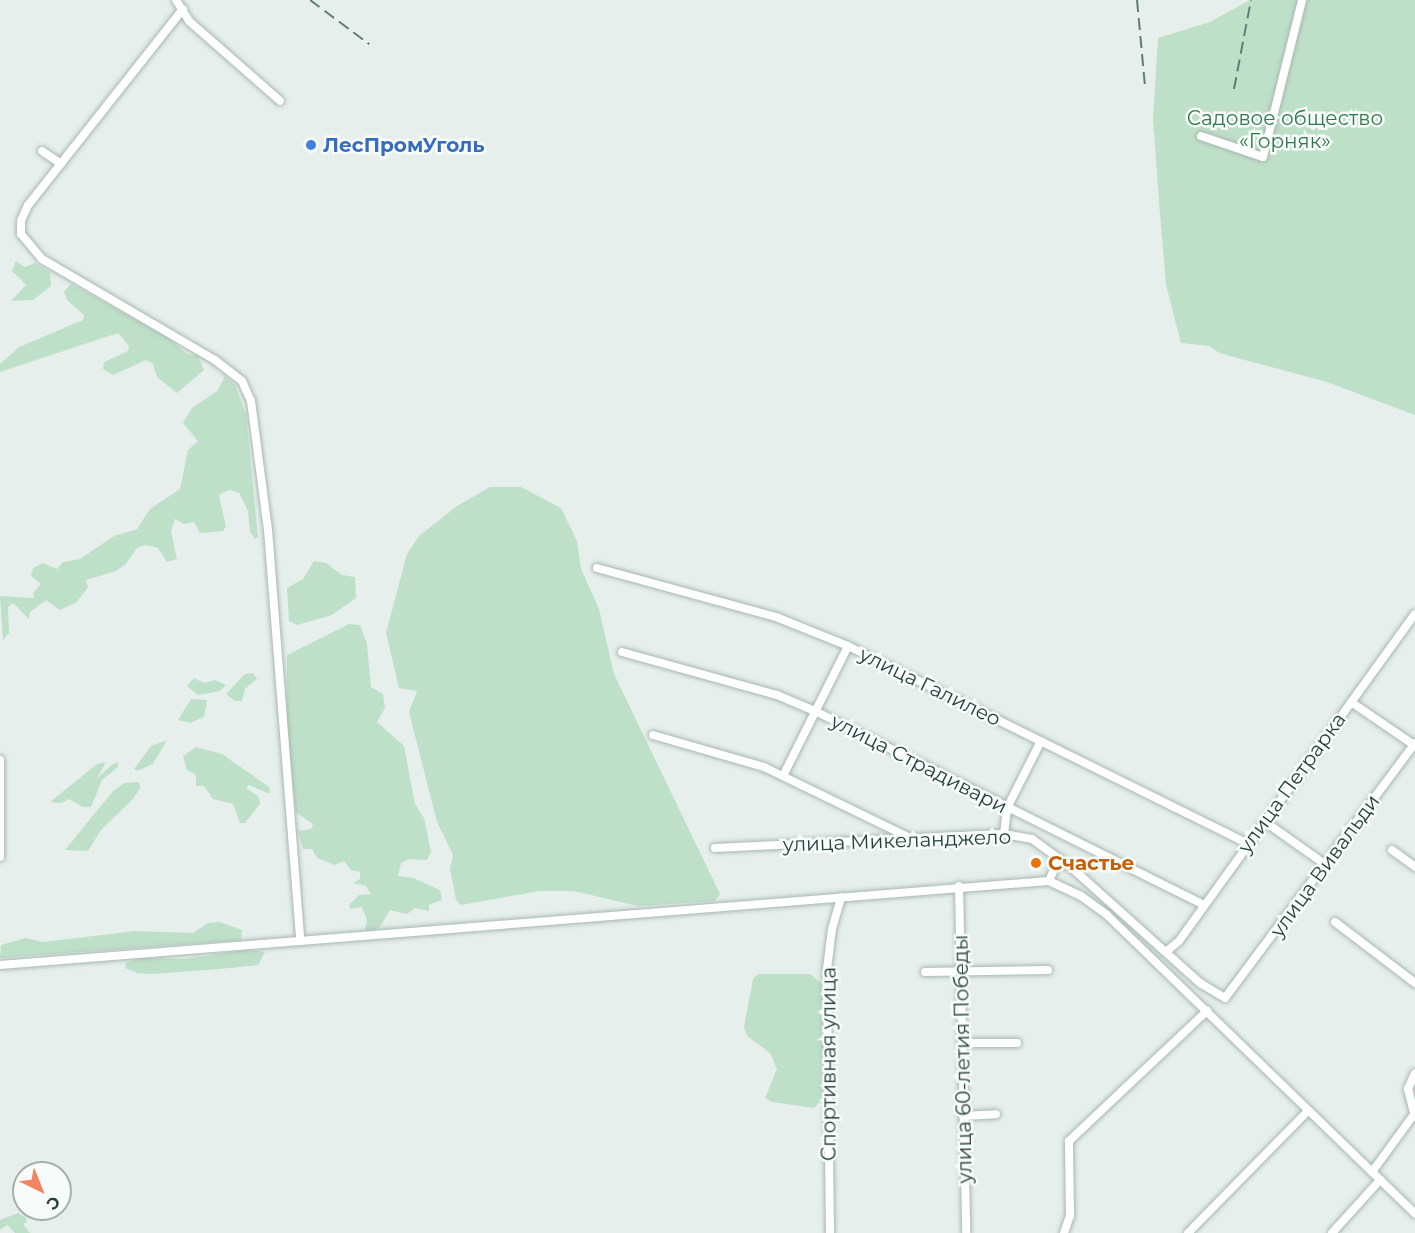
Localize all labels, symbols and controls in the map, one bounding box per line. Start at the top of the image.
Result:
park label: Садовое общество «Горняк» [1187,107,1383,154]
place label: ЛесПромУголь [323,133,484,157]
marker: ЛесПромУголь [304,138,318,152]
street label: улица Галилео [855,642,1005,732]
street label: улица Петрарка [1233,708,1351,858]
street label: улица Страдивари [827,709,1011,819]
street label: улица Вивальди [1265,790,1385,942]
street label: улица Микеланджело [782,825,1012,857]
place label: Счастье [1048,851,1134,875]
marker: Счастье [1029,856,1043,870]
street label: улица 60-летия Победы [949,934,977,1184]
street label: Спортивная улица [817,967,841,1161]
north arrow [12,1161,72,1221]
text: С [43,1192,64,1214]

